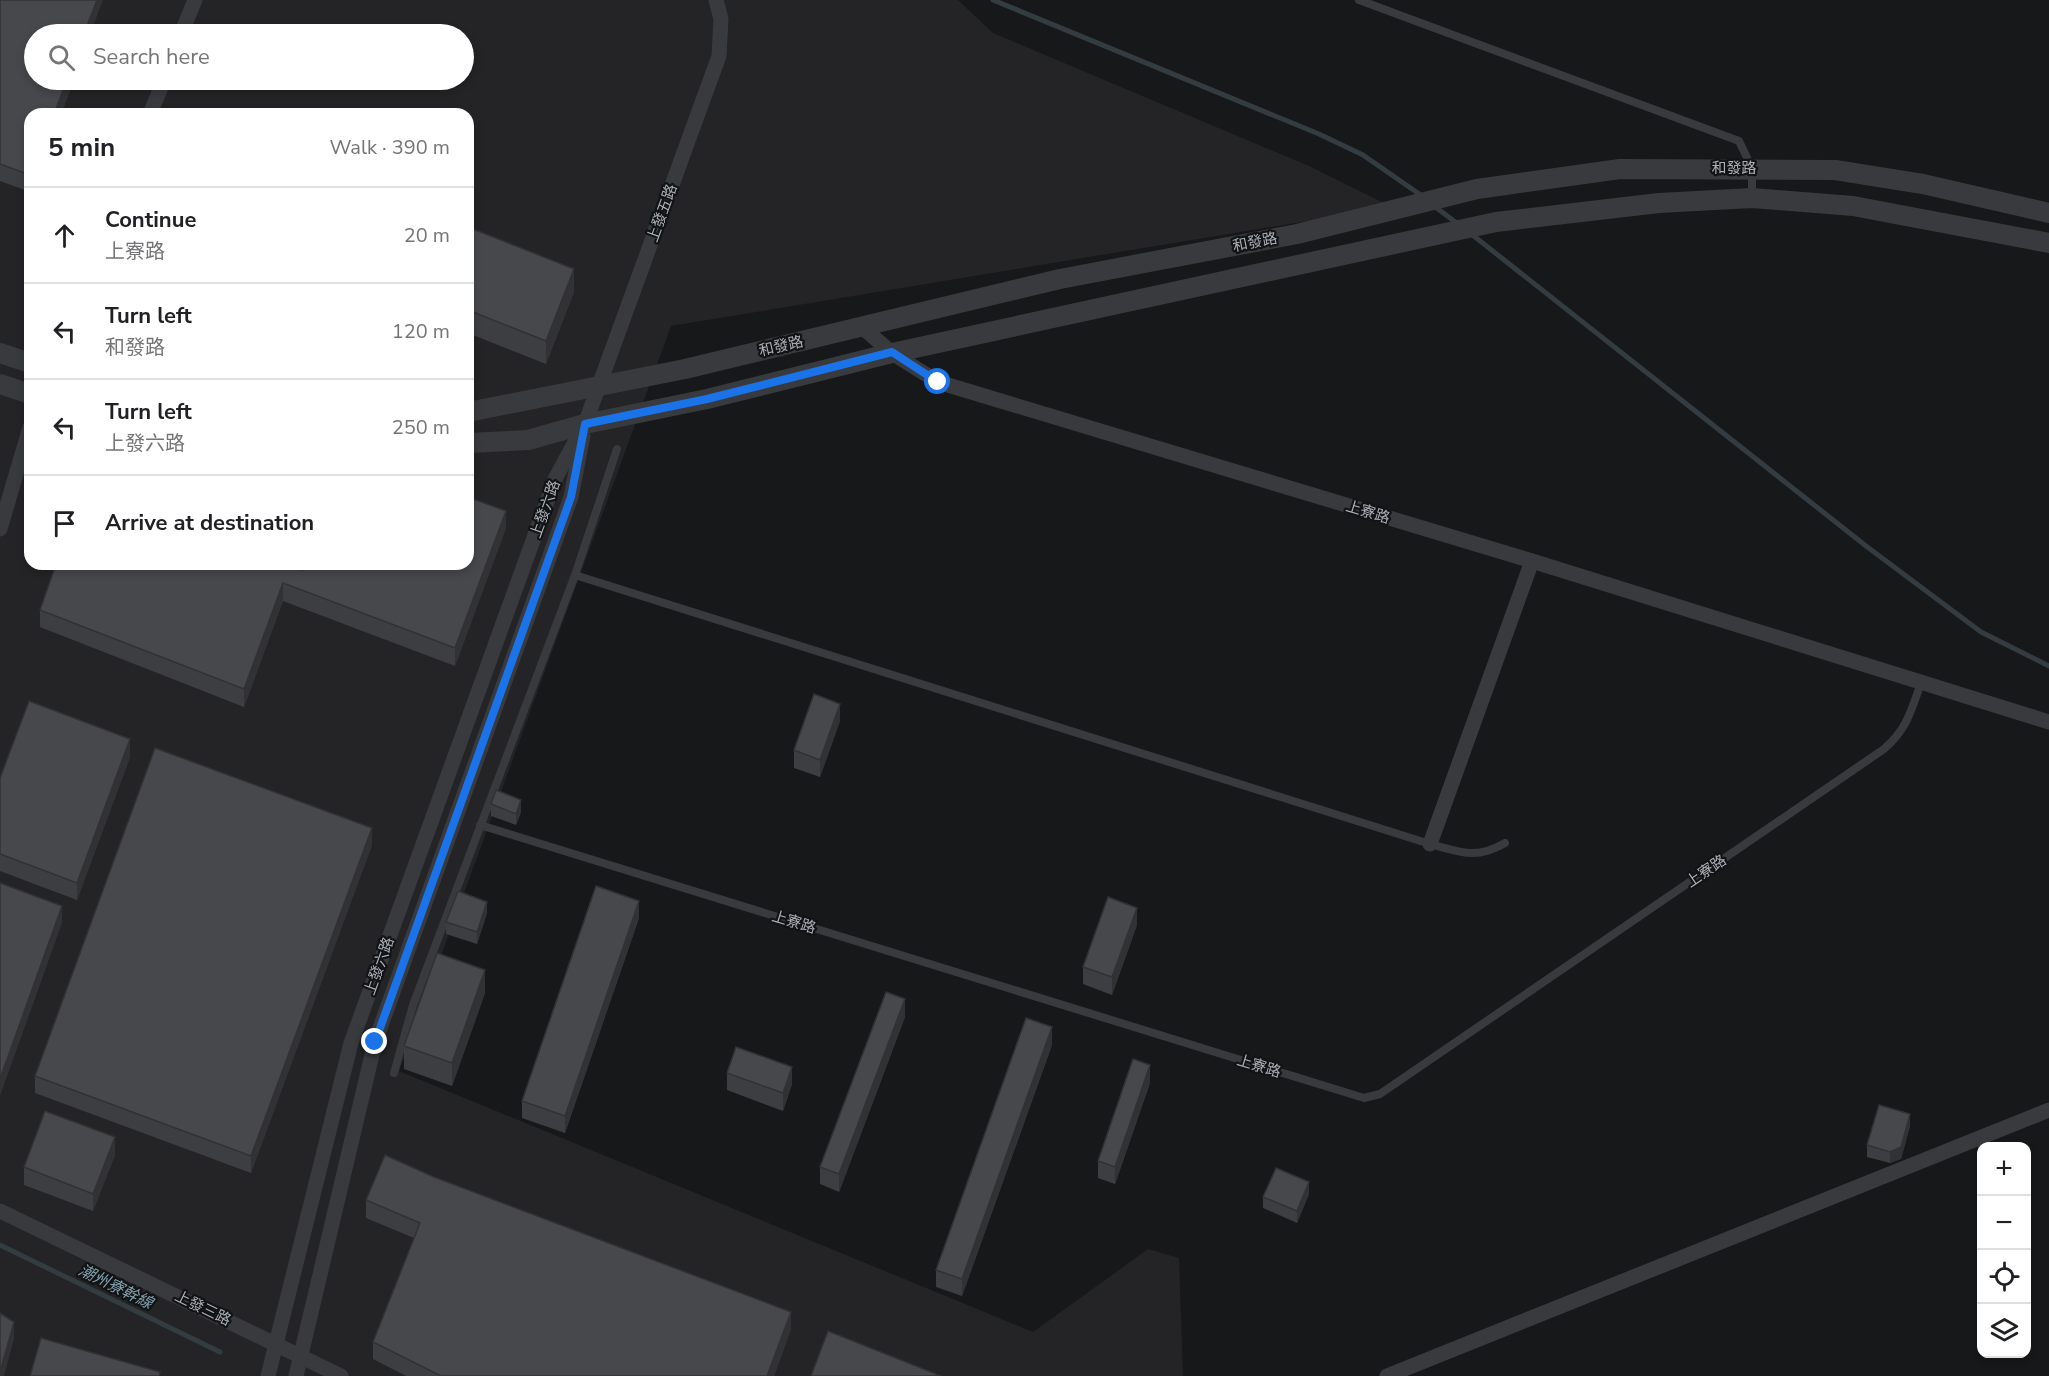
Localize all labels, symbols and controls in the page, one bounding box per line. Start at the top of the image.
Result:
search box [24,24,474,90]
icon: search [45,41,78,74]
text: Search here [93,42,210,72]
text: 5 min [48,130,115,165]
text: Walk · 390 m [330,134,450,161]
street label: 和發路 [1711,158,1757,178]
street label: 上發五路 [642,181,682,245]
text: Continue [105,205,196,235]
icon: ahead [48,219,81,252]
text: 20 m [404,222,450,249]
street label: 和發路 [1231,228,1279,256]
text: 上寮路 [105,238,165,265]
text: Turn left [105,301,192,331]
icon: left [48,315,81,348]
text: 120 m [392,318,450,345]
street label: 和發路 [757,331,805,361]
text: 和發路 [105,334,165,361]
route start [924,368,950,394]
text: Turn left [105,397,192,427]
icon: left [48,411,81,444]
text: 250 m [392,414,450,441]
text: 上發六路 [105,430,185,457]
street label: 上發六路 [525,477,565,541]
street label: 上寮路 [1344,496,1392,528]
icon: arrive [48,507,81,540]
text: Arrive at destination [105,508,314,538]
street label: 上寮路 [1682,850,1730,892]
street label: 上寮路 [770,906,818,938]
street label: 上發六路 [359,934,399,998]
route end [361,1028,387,1054]
street label: 上寮路 [1235,1050,1283,1082]
map controls [1977,1142,2031,1358]
button: + [1977,1142,2031,1196]
button: − [1977,1196,2031,1250]
button: locate [1977,1250,2031,1304]
water label: 潮州寮幹線 [75,1259,158,1315]
street label: 上發三路 [172,1286,234,1330]
button: layers [1977,1304,2031,1358]

